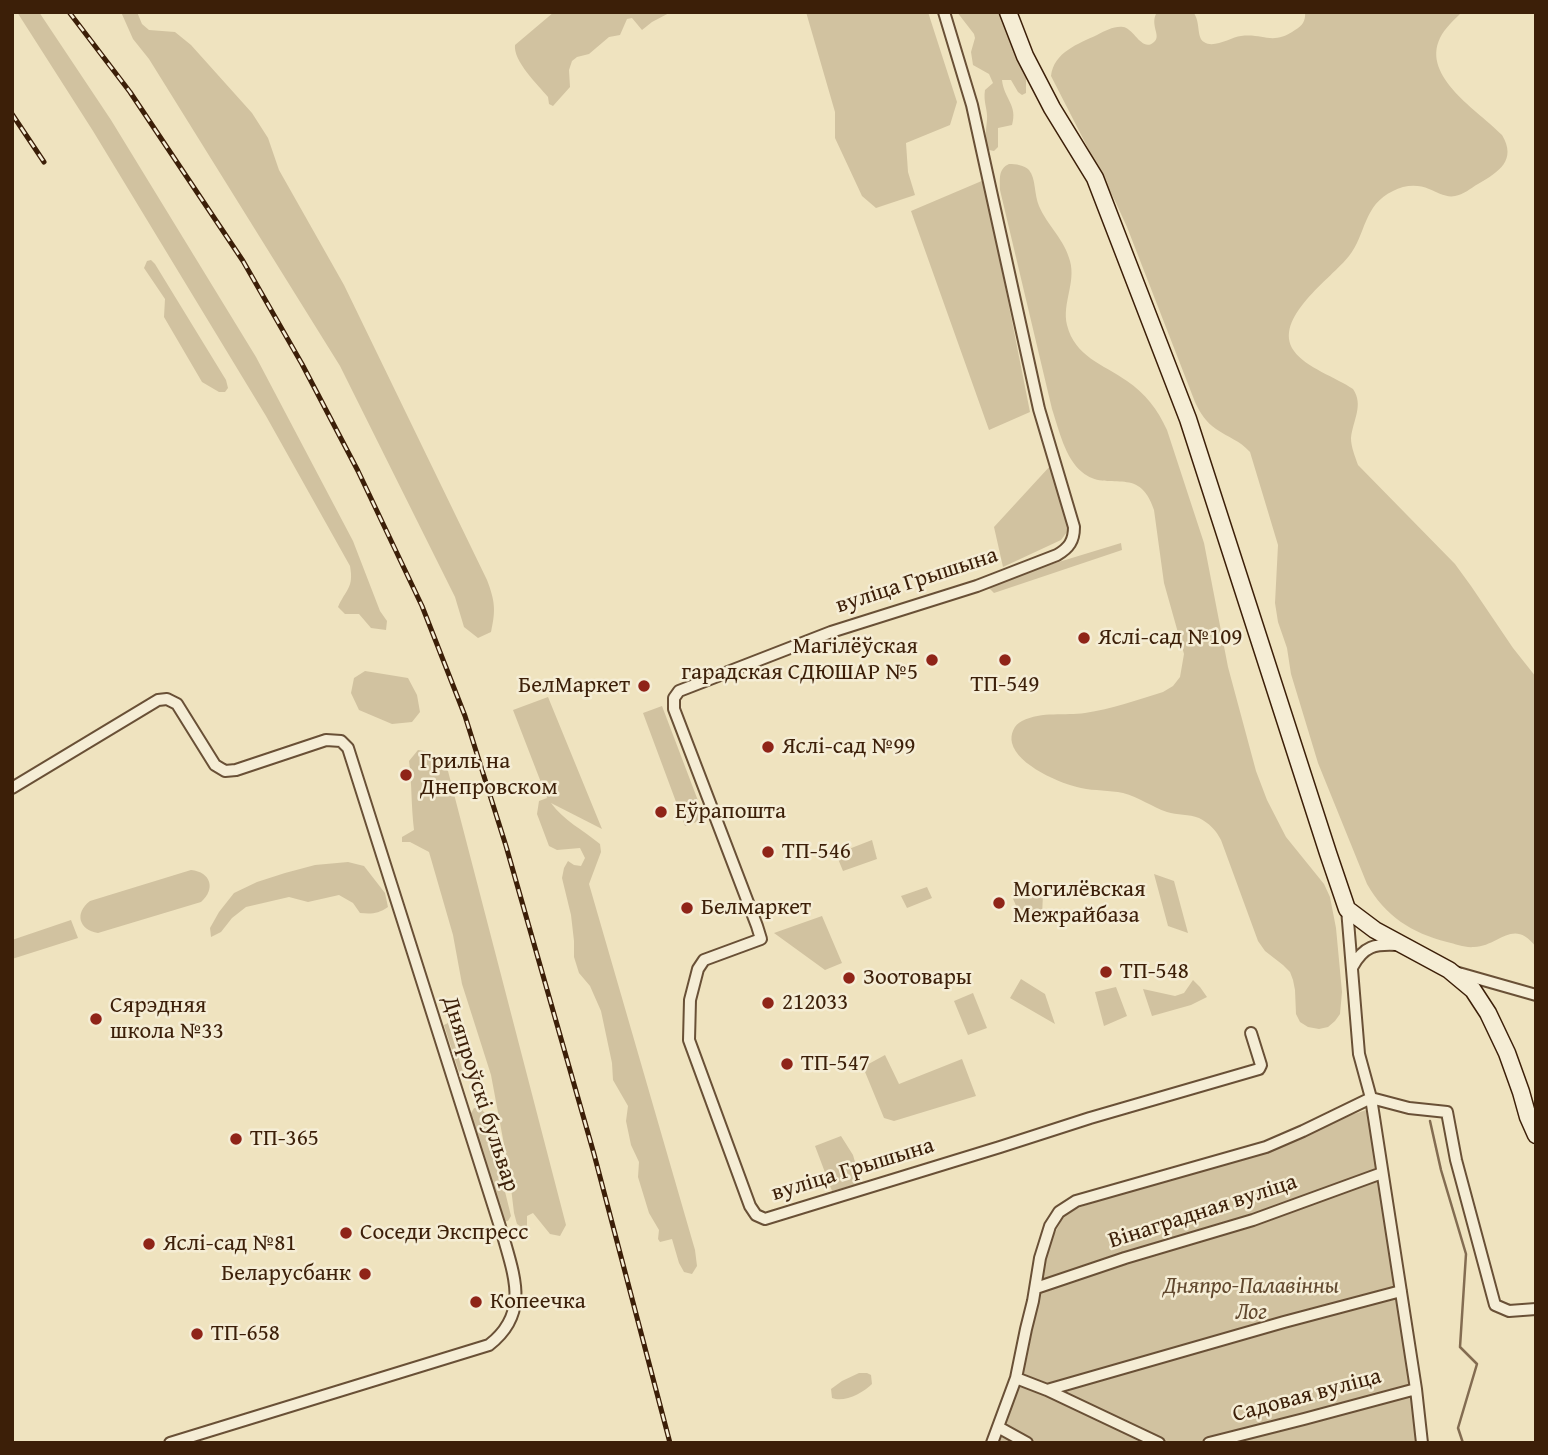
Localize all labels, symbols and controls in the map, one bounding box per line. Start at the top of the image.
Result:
street label: вуліца Грышына [833,542,1001,620]
place label: Яслі-сад №109 [1098,624,1242,652]
marker: Яслі-сад №109 [1076,630,1092,646]
place label: Магілёўская гарадская СДЮШАР №5 [681,633,918,687]
marker: Магілёўская гарадская СДЮШАР №5 [924,652,940,668]
marker: ТП-549 [997,652,1013,668]
place label: ТП-549 [971,671,1039,699]
place label: БелМаркет [518,672,630,700]
marker: БелМаркет [636,678,652,694]
place label: Яслі-сад №99 [782,733,915,761]
marker: Яслі-сад №99 [760,739,776,755]
place label: Гриль на Днепровском [420,748,558,802]
marker: Гриль на Днепровском [398,767,414,783]
place label: Еўрапошта [675,798,786,826]
marker: Еўрапошта [653,804,669,820]
place label: ТП-546 [782,838,851,866]
marker: ТП-546 [760,844,776,860]
place label: Могилёвская Межрайбаза [1013,876,1146,930]
place label: Белмаркет [701,894,811,922]
marker: Могилёвская Межрайбаза [991,895,1007,911]
marker: Белмаркет [679,900,695,916]
place label: ТП-548 [1120,958,1189,986]
place label: Зоотовары [863,964,972,992]
marker: ТП-548 [1098,964,1114,980]
marker: Зоотовары [841,970,857,986]
place label: 212033 [782,989,848,1017]
place label: Сярэдняя школа №33 [110,992,224,1046]
street label: Дняпроўскі бульвар [435,993,525,1195]
marker: 212033 [760,995,776,1011]
marker: Сярэдняя школа №33 [88,1011,104,1027]
place label: ТП-547 [801,1050,870,1078]
marker: ТП-547 [779,1056,795,1072]
place label: ТП-365 [250,1125,319,1153]
marker: ТП-365 [228,1131,244,1147]
street label: вуліца Грышына [768,1132,938,1208]
street label: Вінаградная вуліца [1105,1169,1301,1255]
place label: Соседи Экспресс [360,1219,528,1247]
marker: Соседи Экспресс [338,1225,354,1241]
place label: Яслі-сад №81 [163,1230,296,1258]
marker: Яслі-сад №81 [141,1236,157,1252]
place label: Беларусбанк [221,1260,351,1288]
marker: Беларусбанк [357,1266,373,1282]
park label: Дняпро-Палавінны Лог [1163,1273,1339,1327]
place label: Копеечка [490,1288,586,1316]
marker: Копеечка [468,1294,484,1310]
place label: ТП-658 [211,1320,280,1348]
marker: ТП-658 [189,1326,205,1342]
street label: Садовая вуліца [1230,1363,1384,1429]

